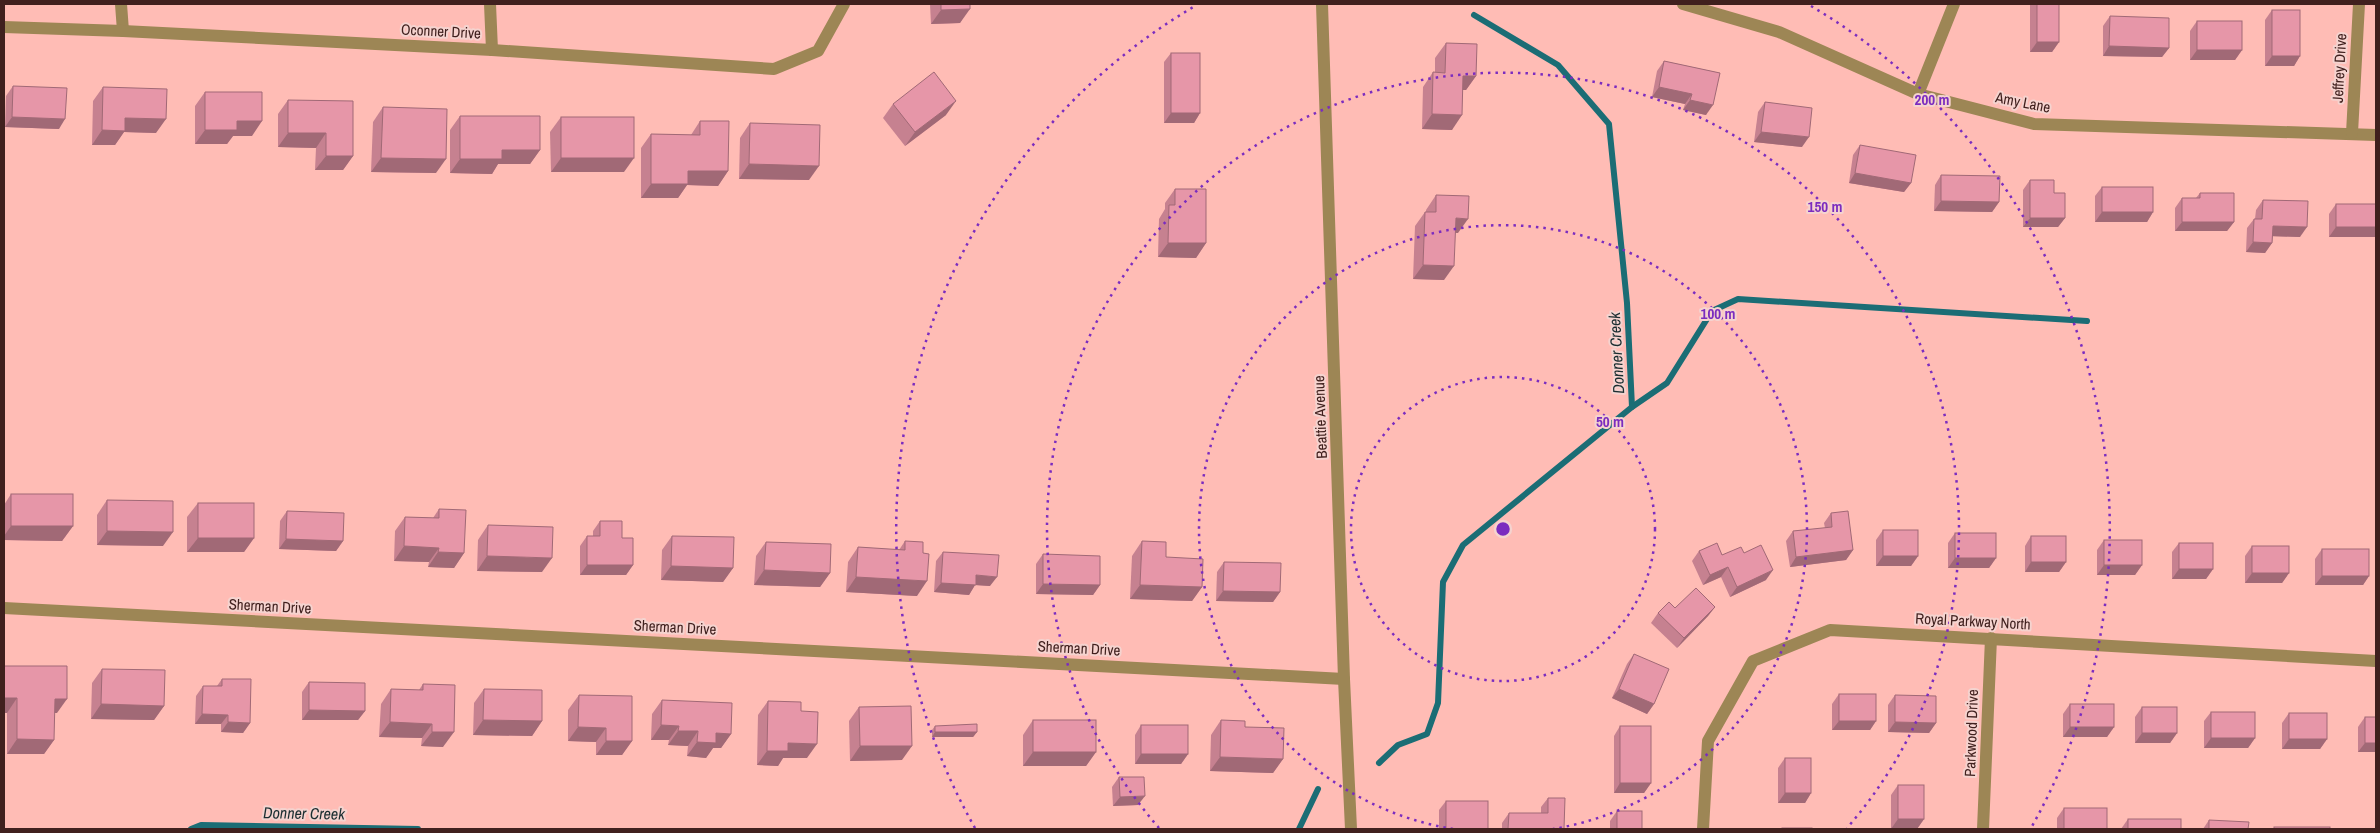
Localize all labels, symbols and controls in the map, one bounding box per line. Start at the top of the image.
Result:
street label: Oconner Drive [401,18,482,44]
street label: Jeffrey Drive [2327,33,2351,103]
street label: Amy Lane [1993,86,2052,118]
text: 200 m [1915,89,1949,110]
text: 150 m [1808,196,1842,217]
text: 100 m [1701,303,1735,324]
water label: Donner Creek [1603,311,1629,394]
street label: Beattie Avenue [1308,375,1332,459]
text: 50 m [1596,411,1624,432]
centre of rings [1494,520,1512,538]
street label: Sherman Drive [228,593,312,619]
street label: Royal Parkway North [1915,607,2031,635]
street label: Sherman Drive [633,614,717,640]
street label: Sherman Drive [1037,635,1121,661]
street label: Parkwood Drive [1959,689,1983,777]
water label: Donner Creek [263,801,345,825]

